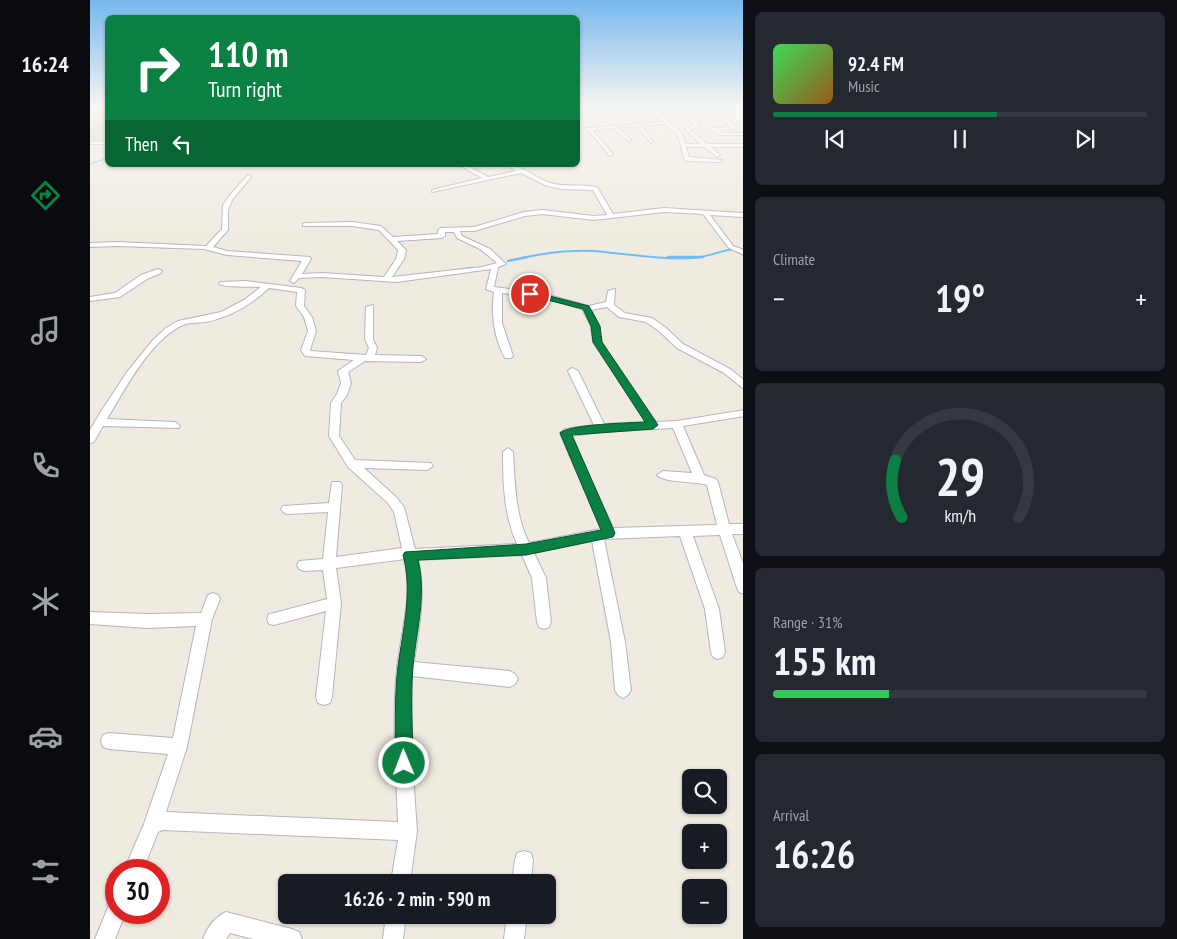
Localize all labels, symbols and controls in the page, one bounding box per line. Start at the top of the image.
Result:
text: 110 m [208,31,289,77]
icon: right [125,35,190,100]
text: 16:24 [21,50,69,78]
text: 92.4 FM [848,52,904,76]
text: Turn right [208,75,282,103]
text: Music [848,76,880,96]
icon: previous [821,125,849,153]
icon: pause [946,125,974,153]
icon: next [1071,125,1099,153]
icon: left [168,130,196,158]
text: Then [125,132,158,156]
icon: directions [28,178,63,213]
text: Climate [773,249,815,269]
pin [509,273,551,315]
text: 19° [935,273,985,322]
icon: arrive [516,280,544,308]
text: − [773,280,785,317]
text: + [1135,280,1147,317]
icon: music [28,313,63,348]
text: 29 [935,443,985,510]
icon: phone [28,448,63,483]
text: km/h [944,504,976,527]
icon: climate [28,584,63,619]
text: Range · 31% [773,612,842,632]
text: 155 km [773,636,876,685]
icon: car [28,719,63,754]
position arrow [377,736,429,788]
map controls [682,769,727,924]
button: search [682,769,727,814]
text: Arrival [773,805,809,825]
button: + [682,824,727,869]
text: 16:26 [773,829,855,878]
icon: filters [28,854,63,889]
speed limit sign: 30 [105,859,170,924]
button: − [682,879,727,924]
text: 16:26 · 2 min · 590 m [344,887,490,911]

